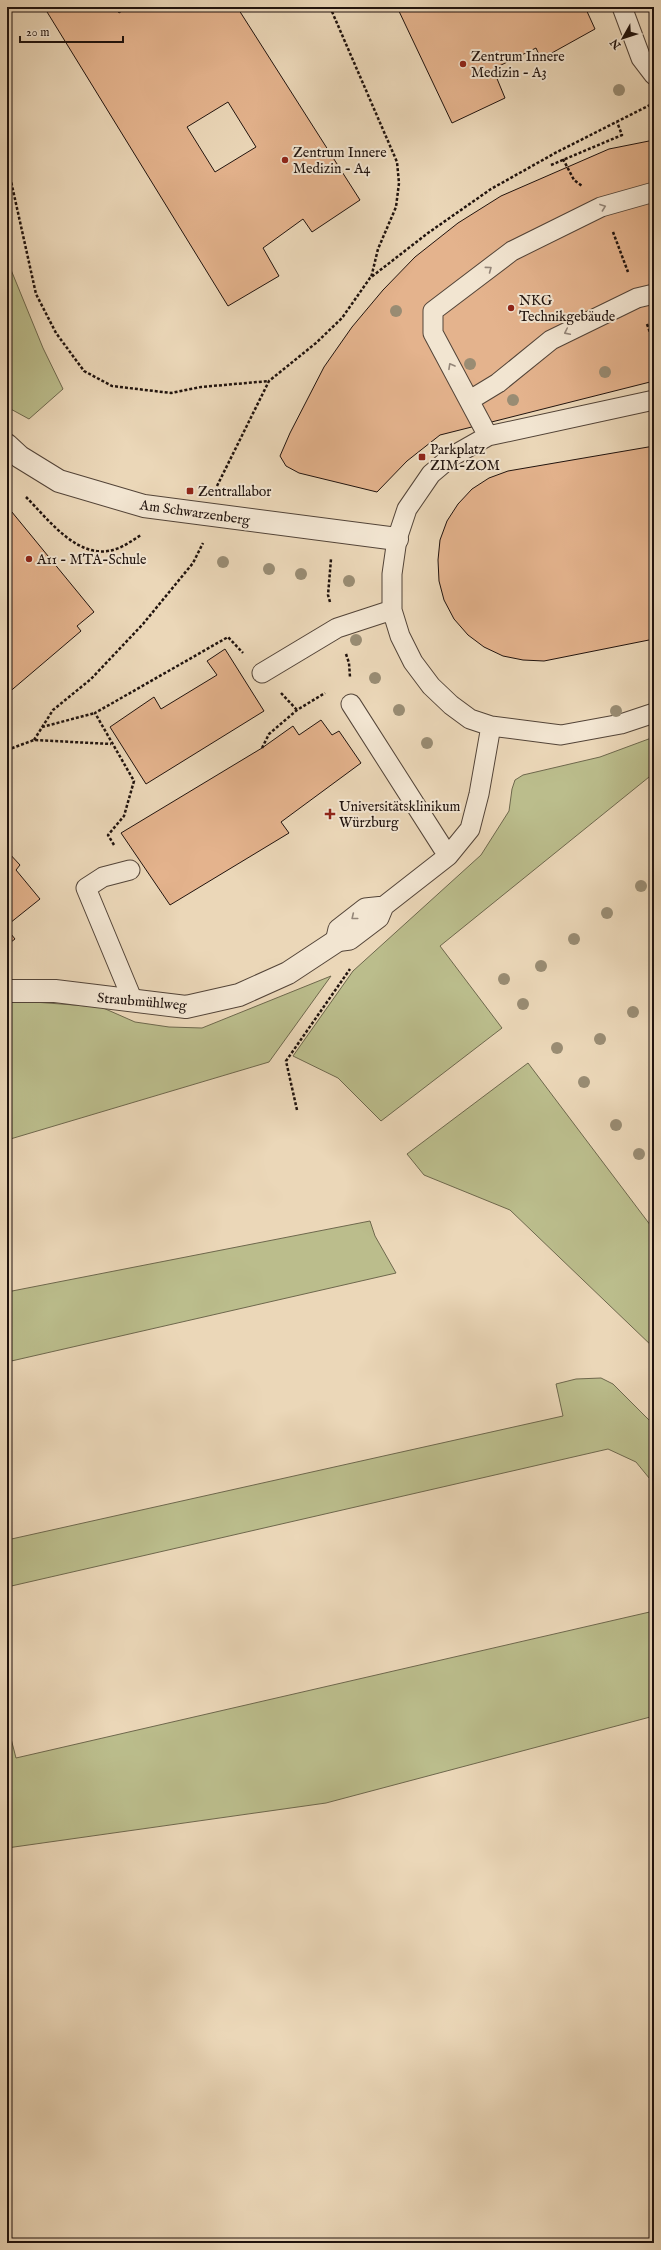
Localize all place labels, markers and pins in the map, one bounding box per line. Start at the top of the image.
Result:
place label: Zentrum Innere Medizin - A3 [471,48,565,82]
marker: Zentrum Innere Medizin - A3 [458,59,468,69]
place label: Zentrum Innere Medizin - A4 [293,144,387,178]
marker: Zentrum Innere Medizin - A4 [280,155,290,165]
place label: NKG Technikgebäude [519,292,616,326]
marker: NKG Technikgebäude [506,303,516,313]
place label: Parkplatz ZIM-ZOM [430,441,500,475]
marker: Parkplatz ZIM-ZOM [417,452,427,462]
place label: Zentrallabor [198,483,272,501]
marker: Zentrallabor [185,486,195,496]
place label: A11 - MTA-Schule [36,551,147,569]
marker: A11 - MTA-Schule [24,554,34,564]
place label: Universitätsklinikum Würzburg [339,798,461,832]
marker: Universitätsklinikum Würzburg [324,808,336,820]

